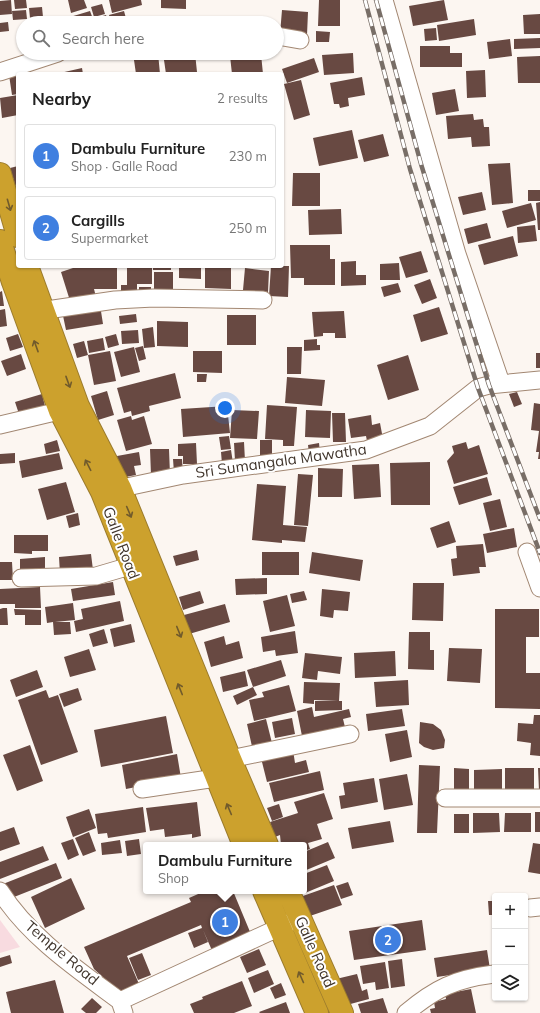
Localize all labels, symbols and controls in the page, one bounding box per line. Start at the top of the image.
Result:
search box [16,16,284,60]
icon: search [30,27,52,49]
text: Search here [62,29,144,48]
text: Nearby [32,88,91,109]
text: 2 results [217,90,268,106]
text: Dambulu Furniture [71,139,205,158]
text: 1 [42,148,50,164]
text: 230 m [229,148,267,164]
text: Shop · Galle Road [71,158,178,174]
one-way arrow [6,199,13,212]
text: Cargills [71,211,125,230]
text: 2 [42,220,50,236]
text: 250 m [229,220,267,236]
text: Supermarket [71,230,148,246]
one-way arrow [32,340,39,353]
one-way arrow [65,375,73,387]
your location [215,398,235,418]
street label: Sri Sumangala Mawatha [194,439,368,482]
one-way arrow [83,459,91,471]
street label: Galle Road [99,504,144,582]
one-way arrow [126,505,134,517]
one-way arrow [176,625,184,637]
one-way arrow [176,683,184,695]
one-way arrow [225,803,233,815]
popup [143,842,307,894]
text: Dambulu Furniture [158,851,292,870]
text: Shop [158,870,189,886]
map controls [492,893,528,1001]
button: + [492,893,528,929]
pin: 1 [212,907,238,937]
street label: Galle Road [291,913,340,990]
street label: Temple Road [21,916,103,989]
pin: 2 [375,925,401,955]
button: − [492,929,528,965]
button: layers [492,965,528,1001]
one-way arrow [297,972,304,984]

